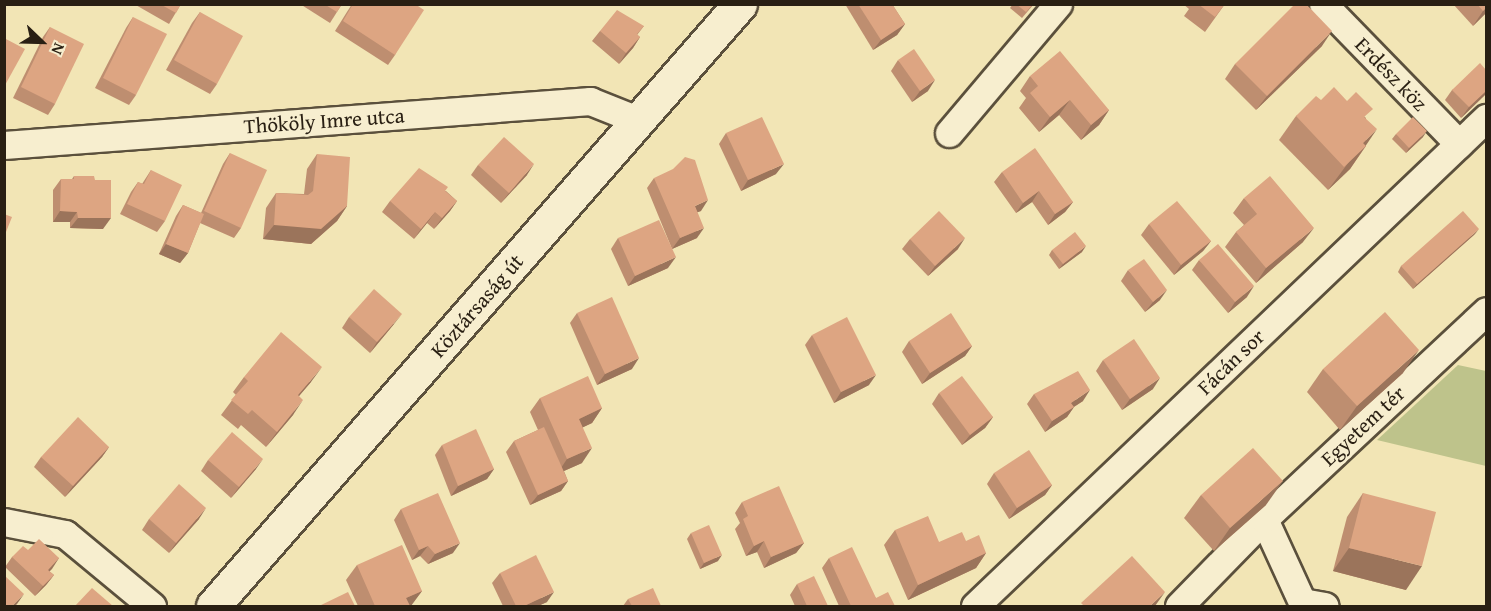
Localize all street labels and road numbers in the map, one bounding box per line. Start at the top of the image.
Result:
street label: Erdész köz [1350,32,1432,116]
street label: Thököly Imre utca [243,103,405,139]
street label: Köztársaság út [425,249,529,363]
street label: Fácán sor [1192,324,1270,400]
street label: Egyetem tér [1316,381,1410,471]

